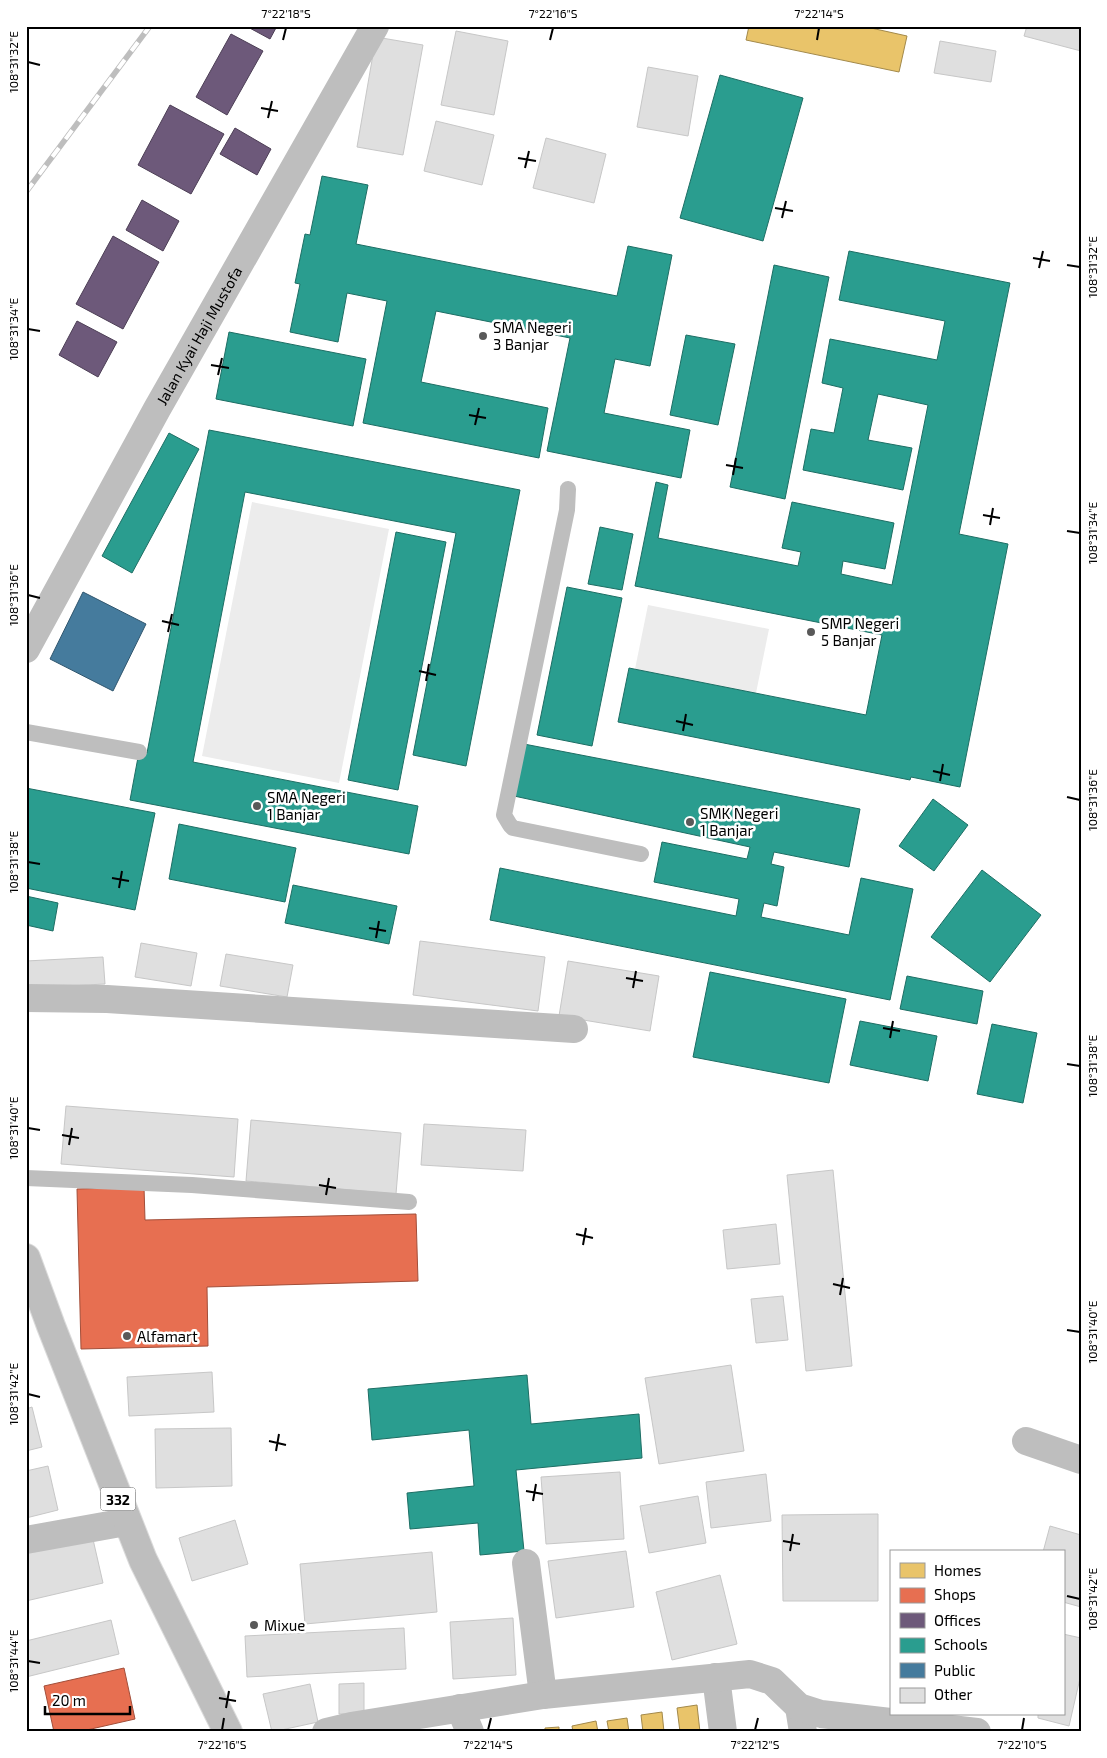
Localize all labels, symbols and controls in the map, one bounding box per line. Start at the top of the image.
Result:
text: 7°22'18"S [261,6,311,20]
text: 7°22'16"S [528,6,578,20]
text: 7°22'14"S [794,6,844,20]
text: 108°31'32"E [6,31,20,93]
text: 108°31'32"E [1085,236,1099,298]
street label: Jalan Kyai Haji Mustofa [152,263,245,408]
text: 108°31'34"E [6,297,20,360]
place label: SMA Negeri 3 Banjar [493,318,572,354]
marker: SMA Negeri 3 Banjar [477,330,489,342]
text: 108°31'34"E [1085,501,1099,564]
text: 108°31'36"E [6,564,20,626]
place label: SMP Negeri 5 Banjar [821,614,899,650]
marker: SMP Negeri 5 Banjar [805,626,817,638]
text: 108°31'36"E [1085,769,1099,831]
place label: SMA Negeri 1 Banjar [267,788,346,824]
marker: SMA Negeri 1 Banjar [251,800,263,812]
place label: SMK Negeri 1 Banjar [700,804,778,840]
marker: SMK Negeri 1 Banjar [684,816,696,828]
text: 108°31'38"E [6,830,20,893]
text: 108°31'38"E [1085,1034,1099,1097]
text: 108°31'40"E [6,1096,20,1159]
text: 108°31'40"E [1085,1300,1099,1363]
place label: Alfamart [137,1327,198,1345]
marker: Alfamart [121,1330,133,1342]
text: 108°31'42"E [6,1362,20,1425]
road number: 332 [100,1488,136,1510]
legend [890,1550,1064,1716]
text: Homes [934,1561,981,1579]
text: 108°31'42"E [1085,1567,1099,1630]
text: Shops [934,1585,976,1603]
text: Offices [934,1611,981,1629]
place label: Mixue [264,1616,305,1634]
marker: Mixue [248,1619,260,1631]
text: 108°31'44"E [6,1629,20,1693]
text: Schools [934,1635,988,1653]
text: Public [934,1661,975,1679]
scale bar [45,1683,130,1715]
text: Other [934,1685,973,1703]
text: 20 m [52,1691,86,1709]
text: 7°22'16"S [197,1737,247,1751]
text: 7°22'14"S [463,1737,513,1751]
text: 7°22'12"S [731,1737,780,1751]
text: 7°22'10"S [997,1737,1047,1751]

